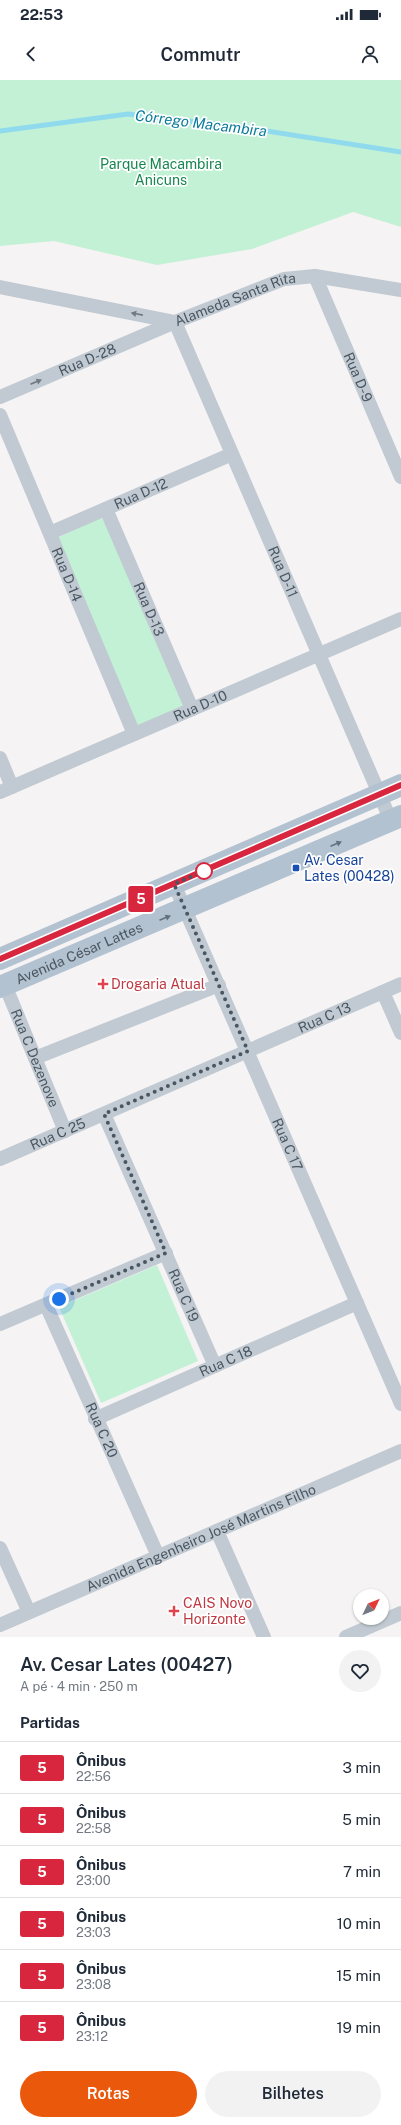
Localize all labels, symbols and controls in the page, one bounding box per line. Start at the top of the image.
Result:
text: 22:53 [20,6,63,23]
icon: back [20,43,42,65]
icon: person [359,43,381,65]
text: Commutr [161,44,240,65]
water label: Córrego Macambira [134,106,268,140]
park label: Parque Macambira Anicuns [100,156,222,188]
street label: Alameda Santa Rita [172,270,297,329]
one-way arrow [131,311,143,317]
street label: Rua D-28 [56,340,119,379]
street label: Rua D-9 [341,350,376,405]
one-way arrow [30,379,41,385]
street label: Rua D-12 [112,475,170,512]
street label: Rua D-11 [265,544,301,600]
street label: Rua D-14 [49,545,86,604]
street label: Rua D-13 [130,580,168,639]
street label: Rua D-10 [171,687,229,724]
one-way arrow [330,841,342,847]
place label: Av. Cesar Lates (00428) [304,852,395,884]
unlabelled marker [195,862,213,880]
marker: Av. Cesar Lates (00428) [291,863,301,873]
line badge: 5 [128,886,154,912]
text: 5 [136,891,146,907]
one-way arrow [159,914,171,920]
street label: Avenida César Lattes [13,919,145,987]
place label: Drogaria Atual [111,976,205,992]
marker: Drogaria Atual [98,979,108,989]
street label: Rua C 13 [295,999,354,1036]
street label: Rua C Dezenove [8,1007,62,1110]
street label: Rua C 25 [27,1115,88,1153]
street label: Rua C 17 [269,1115,306,1173]
street label: Rua C 19 [165,1266,203,1324]
your location [49,1289,69,1309]
street label: Rua C 18 [197,1342,255,1380]
street label: Rua C 20 [83,1400,121,1460]
street label: Avenida Engenheiro José Martins Filho [84,1481,318,1595]
north arrow [353,1589,389,1625]
map controls [353,1589,389,1625]
place label: CAIS Novo Horizonte [183,1595,252,1627]
marker: CAIS Novo Horizonte [168,1605,180,1617]
button: heart [339,1650,381,1692]
text: Av. Cesar Lates (00427) [20,1653,233,1675]
text: A pé · 4 min · 250 m [20,1679,138,1694]
text: Partidas [20,1714,80,1731]
text: Ônibus [76,1752,126,1769]
text: 3 min [342,1759,381,1776]
text: 5 [37,1760,47,1776]
text: 22:56 [76,1769,111,1784]
text: Ônibus [76,1804,126,1821]
text: 5 min [342,1811,381,1828]
text: 5 [37,1812,47,1828]
text: 22:58 [76,1821,111,1836]
text: Ônibus [76,1856,126,1873]
text: 7 min [343,1863,381,1880]
text: 5 [37,1864,47,1880]
text: 23:00 [76,1873,111,1888]
text: Ônibus [76,1908,126,1925]
text: 10 min [337,1915,381,1932]
text: 5 [37,1916,47,1932]
text: 23:03 [76,1925,111,1940]
text: Ônibus [76,1960,126,1977]
text: 15 min [336,1967,381,1984]
text: 5 [37,1968,47,1984]
text: 23:08 [76,1977,111,1992]
text: Ônibus [76,2012,126,2029]
text: 19 min [336,2019,381,2036]
text: 5 [37,2020,47,2036]
text: 23:12 [76,2029,108,2044]
button: Rotas [20,2071,197,2117]
button: Bilhetes [205,2071,381,2117]

